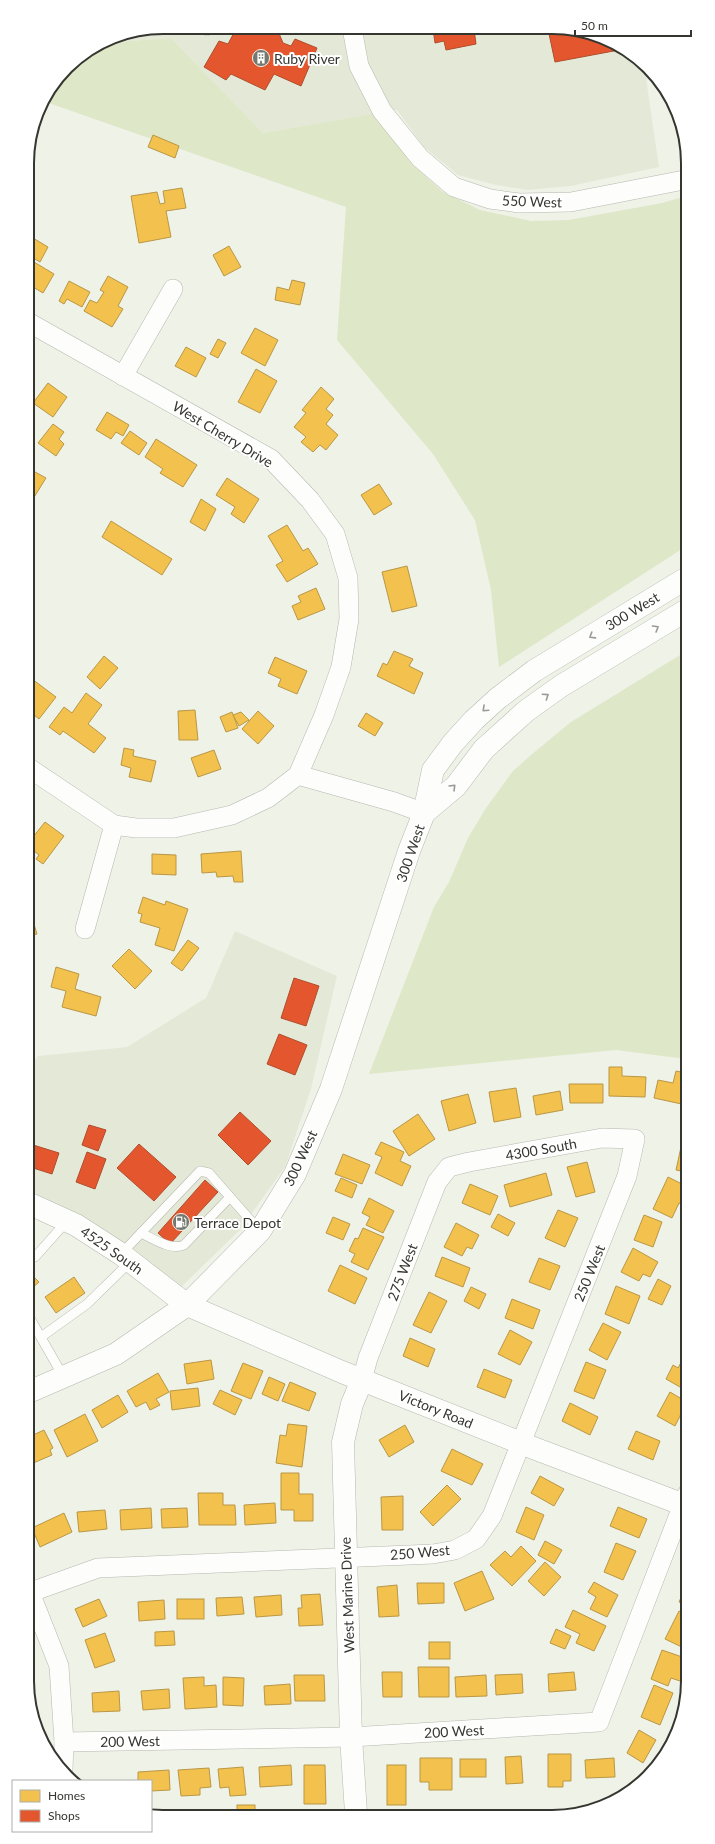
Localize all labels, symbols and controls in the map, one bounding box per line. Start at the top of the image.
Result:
scale bar [575,12,691,38]
text: 50 m [581,18,608,33]
building icon: Ruby River [251,48,271,68]
place label: Ruby River [274,50,340,67]
street label: 550 West [502,191,562,211]
street label: West Cherry Drive [170,397,276,471]
street label: 300 West [602,588,662,634]
one-way arrow [652,626,659,633]
one-way arrow [589,631,596,638]
one-way arrow [541,694,548,701]
one-way arrow [482,705,490,712]
one-way arrow [448,784,456,792]
street label: 300 West [392,822,428,884]
street label: 300 West [280,1127,320,1189]
street label: 4300 South [504,1134,578,1164]
fuel station icon: Terrace Depot [171,1212,191,1232]
place label: Terrace Depot [194,1214,281,1231]
street label: 4525 South [78,1222,146,1278]
street label: 275 West [383,1241,421,1303]
street label: 250 West [570,1242,608,1304]
street label: Victory Road [396,1386,476,1432]
street label: West Marine Drive [336,1537,358,1653]
street label: 250 West [389,1541,451,1563]
street label: 200 West [424,1721,484,1741]
street label: 200 West [100,1732,160,1750]
legend [12,1780,152,1832]
text: Homes [48,1788,85,1803]
text: Shops [48,1808,80,1823]

